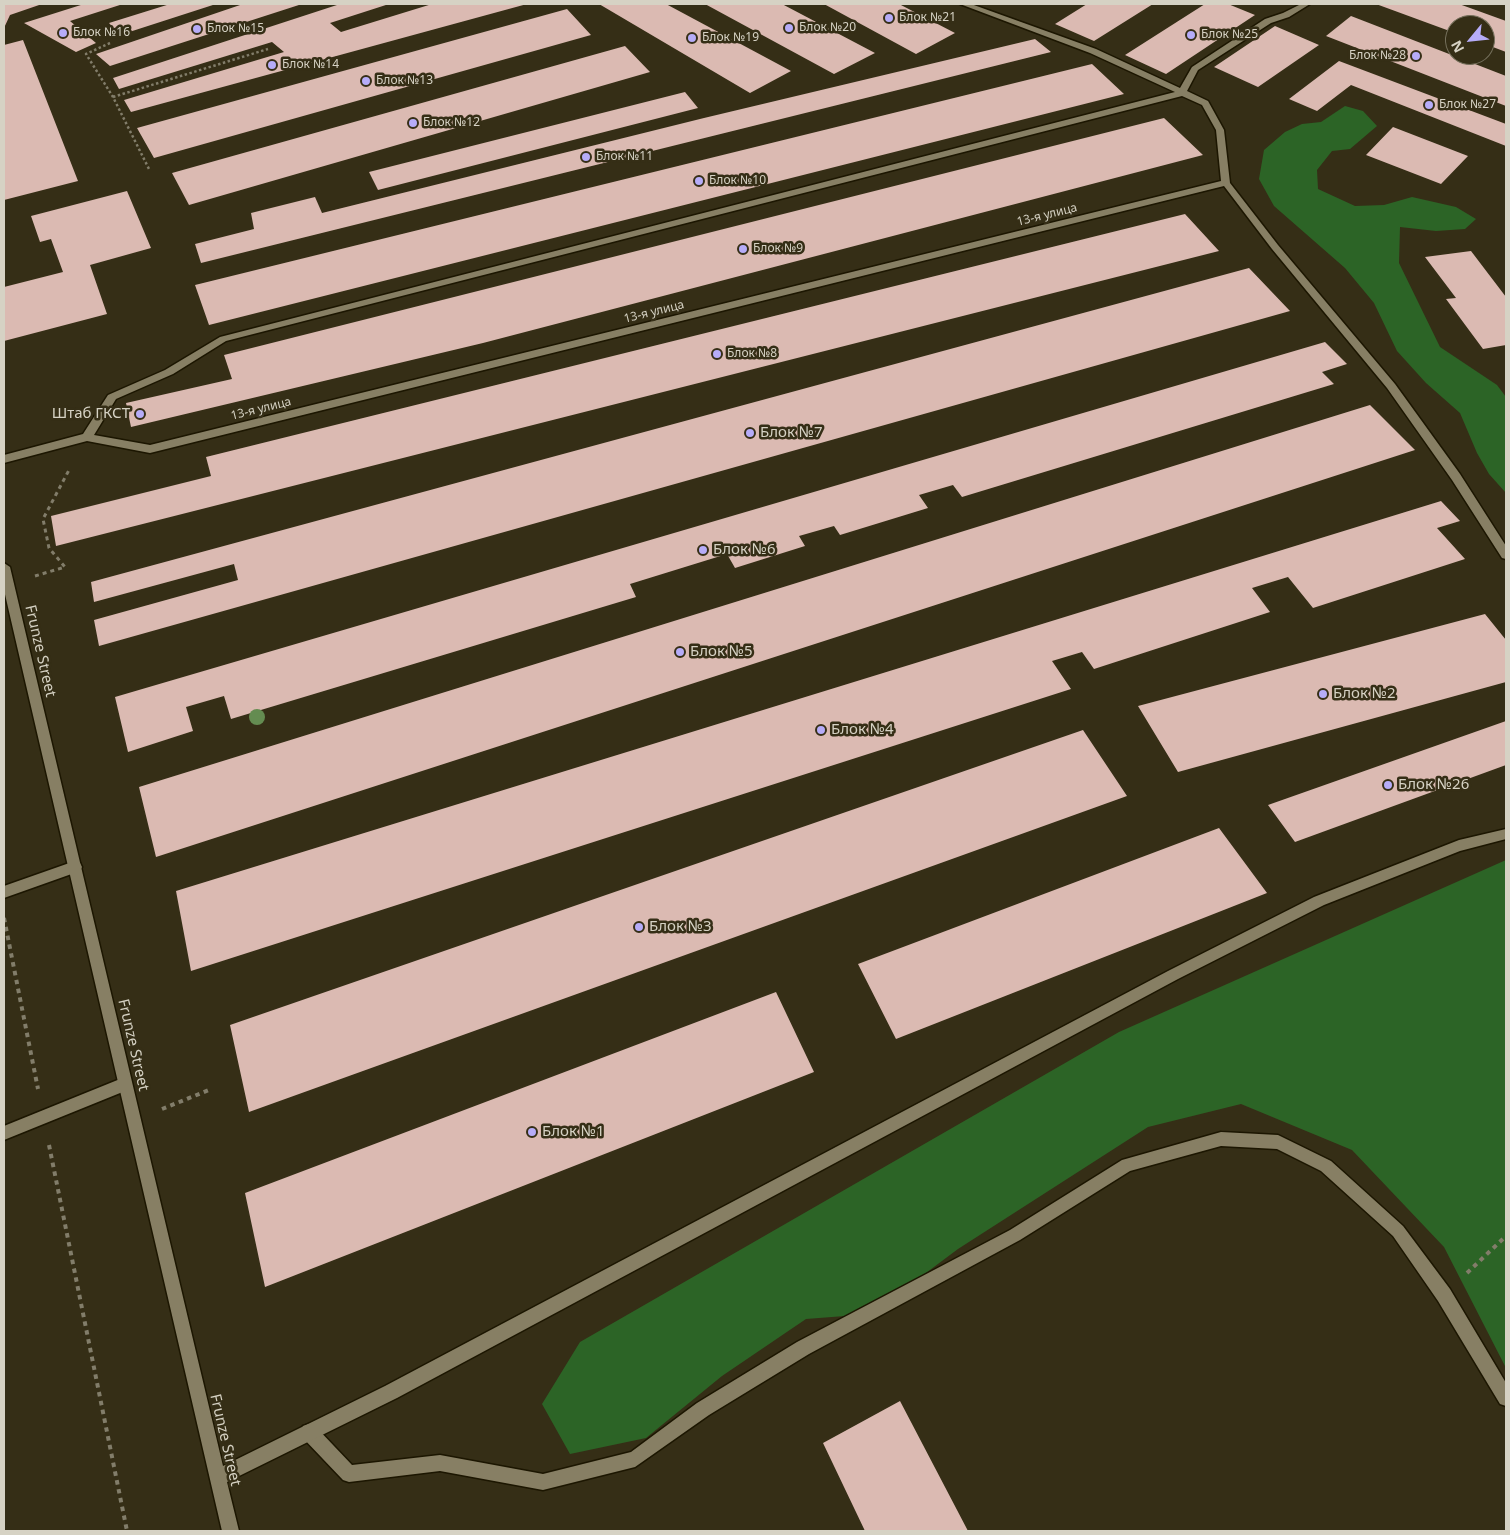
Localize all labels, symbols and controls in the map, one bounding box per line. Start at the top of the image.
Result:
place label: Блок №21 [899,11,956,25]
marker: Блок №21 [883,12,895,24]
north arrow [1445,15,1495,65]
place label: Блок №20 [799,21,856,35]
place label: Блок №15 [207,22,264,36]
marker: Блок №20 [783,22,795,34]
marker: Блок №15 [191,23,203,35]
place label: Блок №16 [73,26,130,40]
marker: Блок №16 [57,27,69,39]
place label: Блок №25 [1201,28,1258,42]
marker: Блок №25 [1185,29,1197,41]
place label: Блок №19 [702,31,759,45]
marker: Блок №19 [686,32,698,44]
text: N [1446,37,1468,56]
place label: Блок №28 [1349,49,1406,63]
marker: Блок №28 [1410,50,1422,62]
place label: Блок №14 [282,58,339,72]
marker: Блок №14 [266,59,278,71]
place label: Блок №13 [376,74,433,88]
marker: Блок №13 [360,75,372,87]
place label: Блок №27 [1439,98,1496,112]
marker: Блок №27 [1423,99,1435,111]
place label: Блок №12 [423,116,480,130]
marker: Блок №12 [407,117,419,129]
place label: Блок №11 [596,150,653,164]
marker: Блок №11 [580,151,592,163]
place label: Блок №10 [709,174,766,188]
marker: Блок №10 [693,175,705,187]
street label: 13-я улица [1015,201,1079,229]
place label: Блок №9 [753,242,803,256]
marker: Блок №9 [737,243,749,255]
street label: 13-я улица [622,298,686,326]
place label: Блок №8 [727,347,777,361]
marker: Блок №8 [711,348,723,360]
street label: 13-я улица [229,395,293,423]
place label: Штаб ГКСТ [52,405,130,423]
marker: Штаб ГКСТ [134,408,146,420]
place label: Блок №7 [760,424,823,442]
marker: Блок №7 [744,427,756,439]
place label: Блок №6 [713,541,776,559]
marker: Блок №6 [697,544,709,556]
street label: Frunze Street [21,603,59,699]
place label: Блок №5 [690,643,753,661]
marker: Блок №5 [674,646,686,658]
place label: Блок №2 [1333,685,1396,703]
marker: Блок №2 [1317,688,1329,700]
place label: Блок №4 [831,721,894,739]
marker: Блок №4 [815,724,827,736]
place label: Блок №26 [1398,776,1469,794]
marker: Блок №26 [1382,779,1394,791]
place label: Блок №3 [649,918,712,936]
marker: Блок №3 [633,921,645,933]
street label: Frunze Street [114,997,152,1093]
place label: Блок №1 [542,1123,605,1141]
marker: Блок №1 [526,1126,538,1138]
street label: Frunze Street [206,1392,244,1488]

